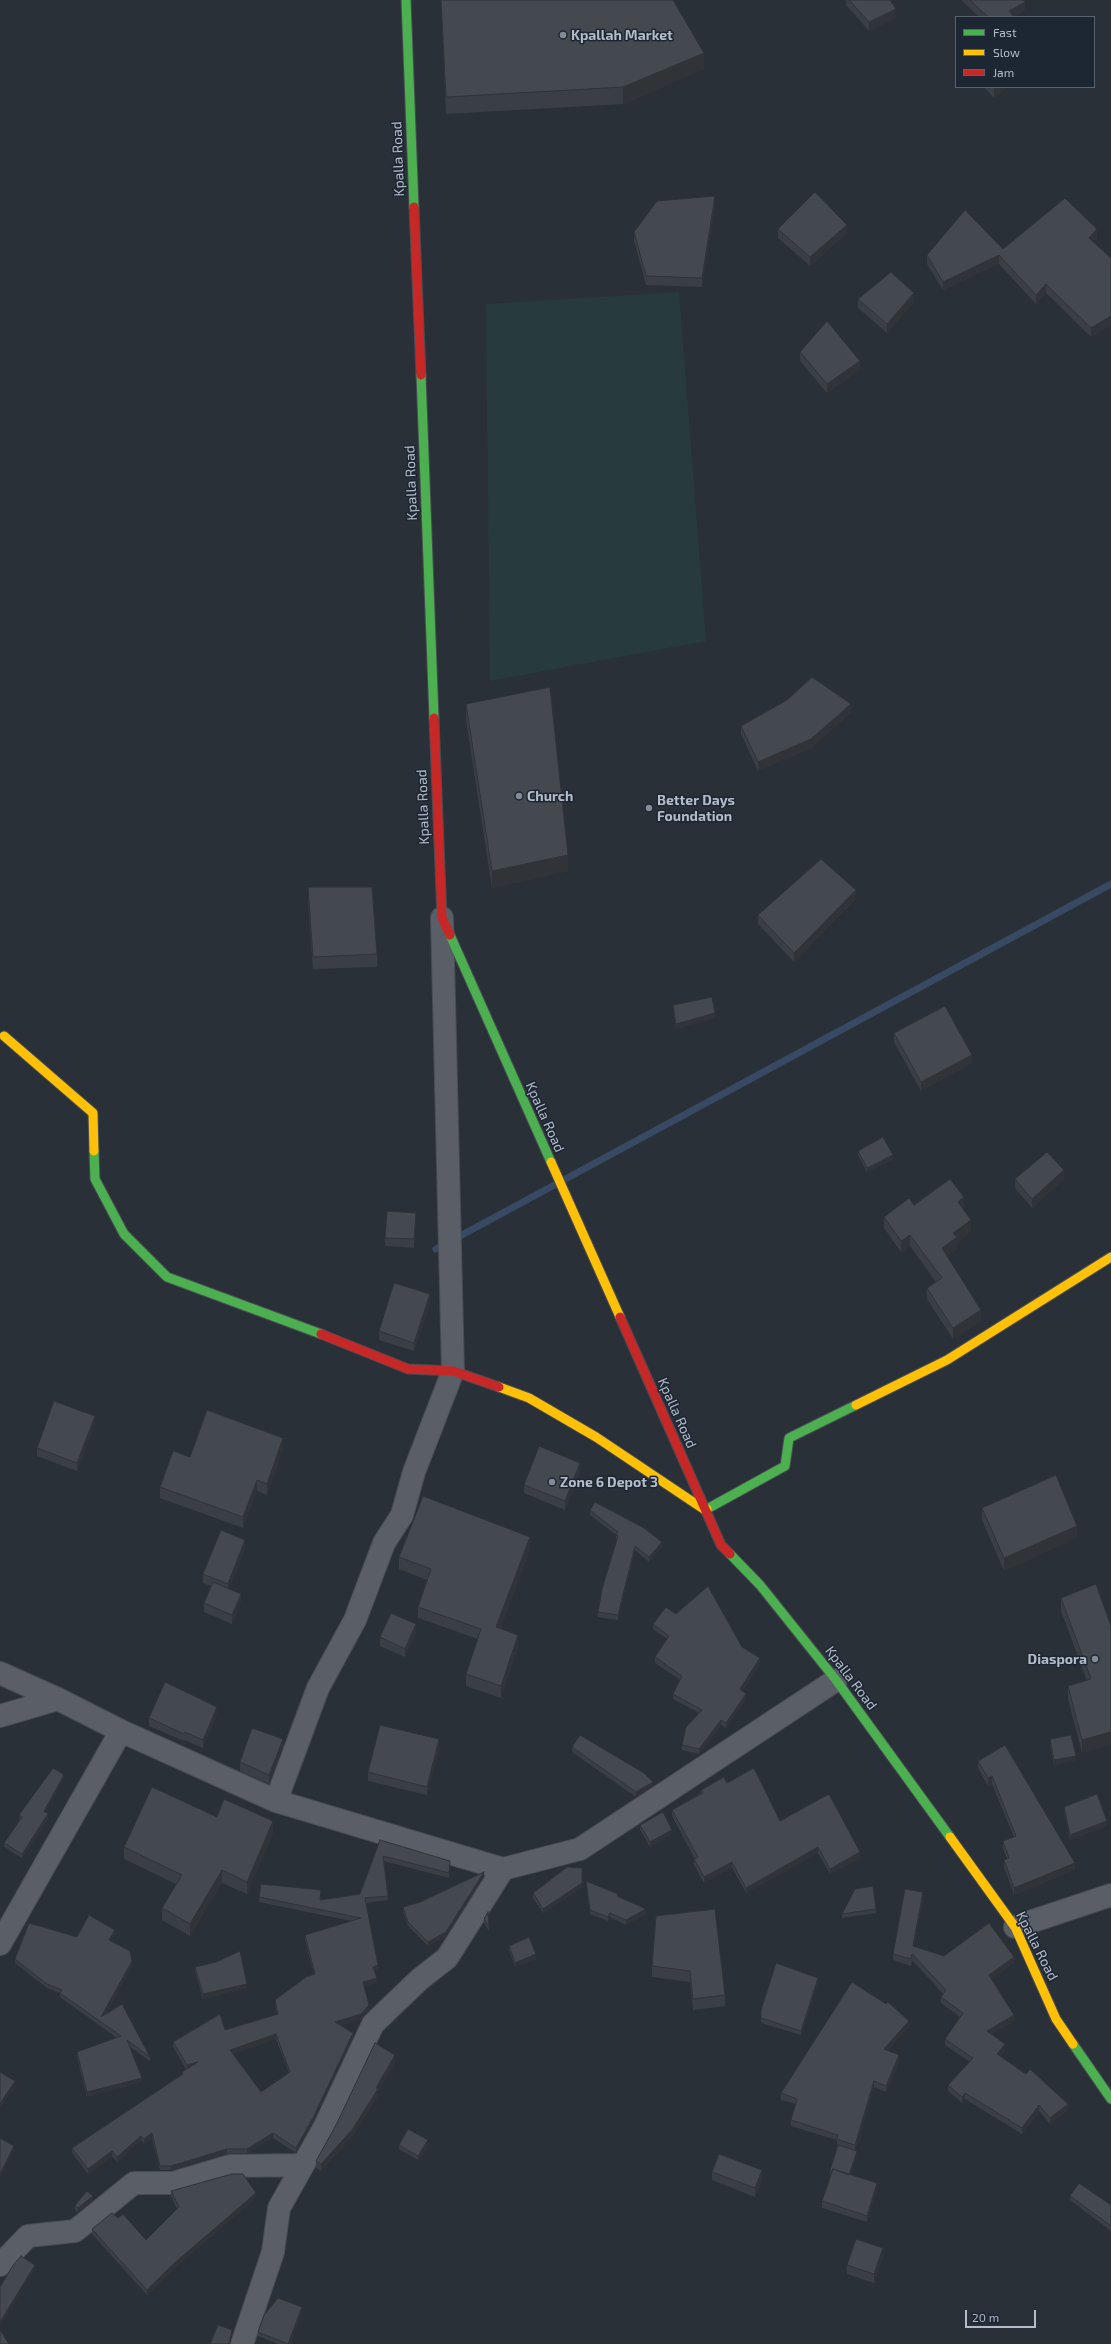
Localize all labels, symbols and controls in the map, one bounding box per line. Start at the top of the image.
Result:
legend [955,16,1095,88]
text: Fast [993,25,1016,39]
place label: Kpallah Market [571,27,673,43]
marker: Kpallah Market [558,30,568,40]
text: Slow [993,45,1020,59]
text: Jam [993,65,1014,79]
street label: Kpalla Road [388,121,408,197]
street label: Kpalla Road [401,445,421,521]
street label: Kpalla Road [413,769,433,845]
place label: Church [527,788,573,804]
marker: Church [514,791,524,801]
place label: Better Days Foundation [657,792,735,824]
marker: Better Days Foundation [644,803,654,813]
street label: Kpalla Road [522,1079,568,1155]
street label: Kpalla Road [654,1375,700,1451]
place label: Zone 6 Depot 3 [560,1474,658,1490]
marker: Zone 6 Depot 3 [547,1477,557,1487]
street label: Kpalla Road [822,1643,880,1713]
place label: Diaspora [1028,1651,1087,1667]
marker: Diaspora [1090,1654,1100,1664]
street label: Kpalla Road [1012,1909,1062,1983]
scale bar [967,2302,1038,2328]
text: 20 m [972,2310,999,2324]

